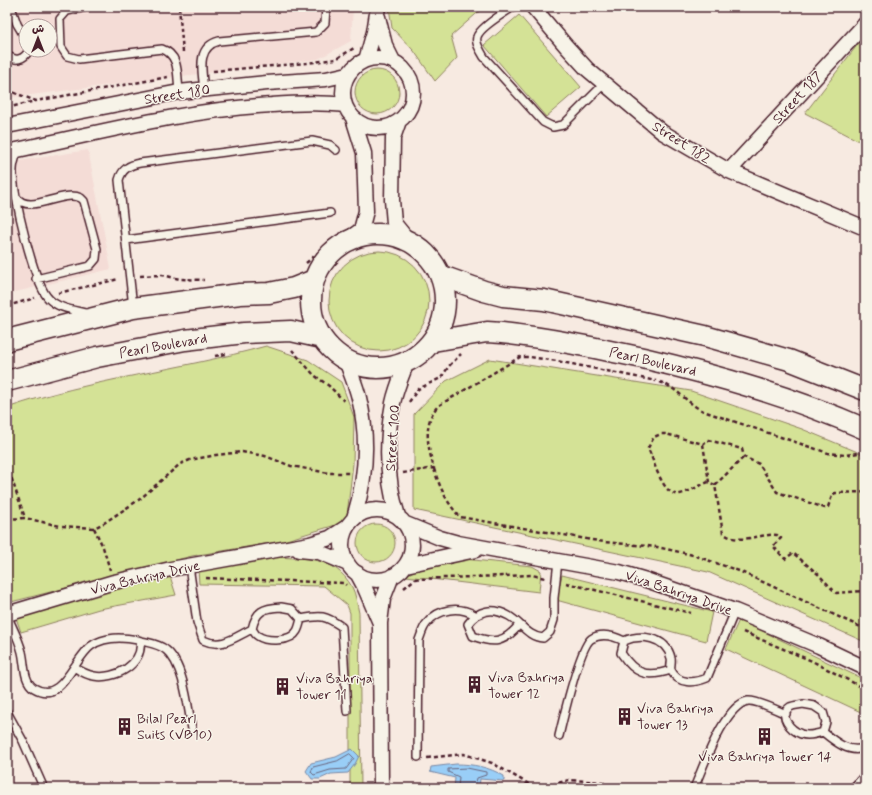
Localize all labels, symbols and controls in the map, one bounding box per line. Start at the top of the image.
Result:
north arrow [18,18,58,58]
text: ش [32,22,44,36]
street label: Street 187 [769,67,827,128]
street label: Street 180 [143,81,211,109]
street label: Street 182 [649,118,714,168]
street label: Pearl Boulevard [118,329,208,363]
street label: Pearl Boulevard [607,343,698,381]
street label: Street 100 [382,404,404,472]
street label: Viva Bahriya Drive [89,557,202,599]
street label: Viva Bahriya Drive [623,566,735,620]
place label: Viva Bahriya Tower 12 [488,669,565,703]
place label: Viva Bahriya Tower 11 [296,670,373,704]
building icon: Viva Bahriya Tower 12 [465,675,485,695]
building icon: Viva Bahriya Tower 11 [273,676,293,696]
place label: Viva Bahriya Tower 13 [637,700,714,734]
building icon: Viva Bahriya Tower 13 [614,706,634,726]
place label: Bilal Pearl Suits (VB10) [137,710,212,744]
building icon: Bilal Pearl Suits (VB10) [114,716,134,736]
building icon: Viva Bahriya Tower 14 [755,726,775,746]
place label: Viva Bahriya Tower 14 [698,748,832,766]

